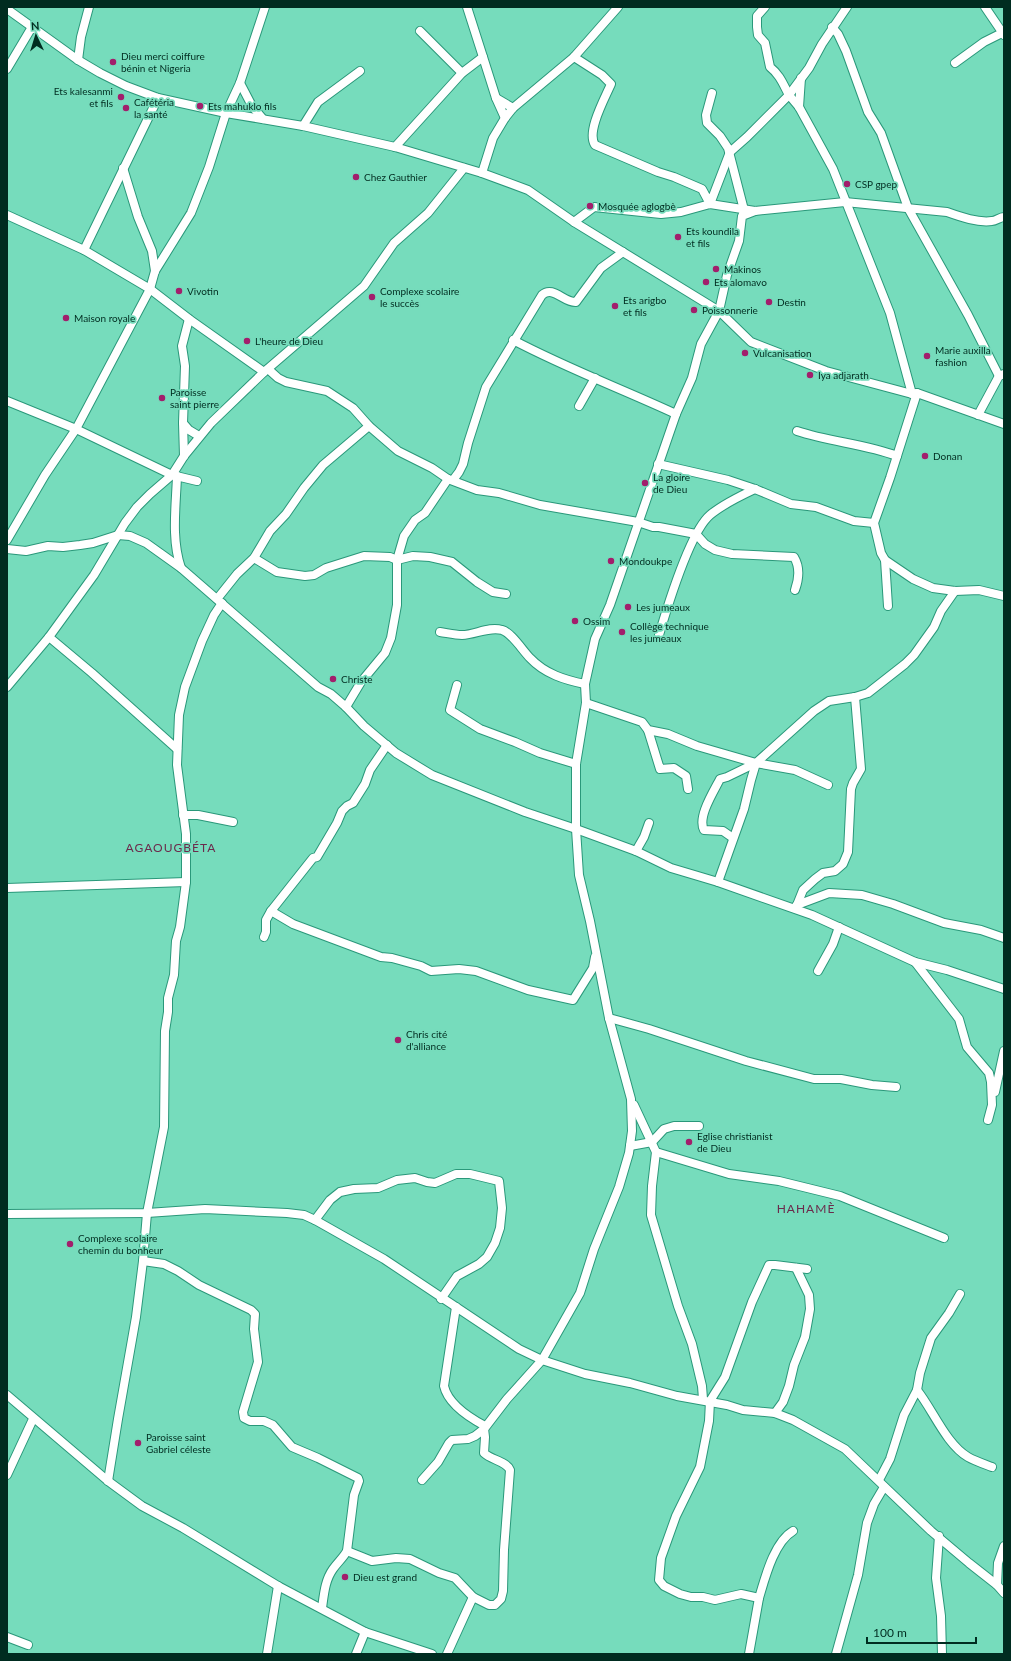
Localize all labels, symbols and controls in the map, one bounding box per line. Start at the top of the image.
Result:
north arrow [16,16,56,56]
text: N [31,19,40,32]
place label: Dieu merci coiffure bénin et Nigeria [121,50,205,74]
marker: Dieu merci coiffure bénin et Nigeria [108,57,118,67]
place label: Ets kalesanmi et fils [54,85,113,109]
marker: Ets kalesanmi et fils [116,92,126,102]
place label: Cafétéria la santé [134,96,174,120]
place label: Ets mahuklo fils [208,100,276,112]
marker: Ets mahuklo fils [195,101,205,111]
marker: Cafétéria la santé [121,103,131,113]
place label: Chez Gauthier [364,171,427,183]
marker: Chez Gauthier [351,172,361,182]
place label: CSP gpep [855,178,897,190]
marker: CSP gpep [842,179,852,189]
place label: Mosquée aglogbè [598,200,676,212]
marker: Mosquée aglogbè [585,201,595,211]
place label: Ets koundila et fils [686,225,739,249]
marker: Ets koundila et fils [673,232,683,242]
place label: Makinos [724,263,761,275]
marker: Makinos [711,264,721,274]
place label: Ets alomavo [714,276,767,288]
marker: Ets alomavo [701,277,711,287]
place label: Vivotin [187,285,219,297]
place label: Complexe scolaire le succès [380,285,459,309]
marker: Vivotin [174,286,184,296]
marker: Complexe scolaire le succès [367,292,377,302]
place label: Ets arigbo et fils [623,294,667,318]
place label: Destin [777,296,806,308]
marker: Destin [764,297,774,307]
marker: Ets arigbo et fils [610,301,620,311]
place label: Poissonnerie [702,304,758,316]
marker: Poissonnerie [689,305,699,315]
place label: Maison royale [74,312,135,324]
marker: Maison royale [61,313,71,323]
place label: L'heure de Dieu [255,335,323,347]
marker: L'heure de Dieu [242,336,252,346]
place label: Marie auxilla fashion [935,344,991,368]
place label: Vulcanisation [753,347,812,359]
marker: Vulcanisation [740,348,750,358]
marker: Marie auxilla fashion [922,351,932,361]
place label: Iya adjarath [818,369,869,381]
marker: Iya adjarath [805,370,815,380]
place label: Paroisse saint pierre [170,386,219,410]
marker: Paroisse saint pierre [157,393,167,403]
place label: Donan [933,450,962,462]
marker: Donan [920,451,930,461]
place label: La gloire de Dieu [653,471,690,495]
marker: La gloire de Dieu [640,478,650,488]
place label: Mondoukpe [619,555,672,567]
marker: Mondoukpe [606,556,616,566]
place label: Les jumeaux [636,601,690,613]
marker: Les jumeaux [623,602,633,612]
place label: Ossim [583,615,610,627]
marker: Ossim [570,616,580,626]
place label: Collège technique les jumeaux [630,620,709,644]
marker: Collège technique les jumeaux [617,627,627,637]
place label: Christe [341,673,372,685]
marker: Christe [328,674,338,684]
district label: AGAOUGBÉTA [126,840,216,855]
place label: Chris cité d'alliance [406,1028,447,1052]
marker: Chris cité d'alliance [393,1035,403,1045]
place label: Eglise christianist de Dieu [697,1130,773,1154]
marker: Eglise christianist de Dieu [684,1137,694,1147]
district label: HAHAMÈ [777,1201,835,1216]
place label: Complexe scolaire chemin du bonheur [78,1232,163,1256]
marker: Complexe scolaire chemin du bonheur [65,1239,75,1249]
place label: Paroisse saint Gabriel céleste [146,1431,211,1455]
marker: Paroisse saint Gabriel céleste [133,1438,143,1448]
place label: Dieu est grand [353,1571,417,1583]
marker: Dieu est grand [340,1572,350,1582]
scale bar [867,1619,976,1645]
text: 100 m [873,1625,907,1640]

